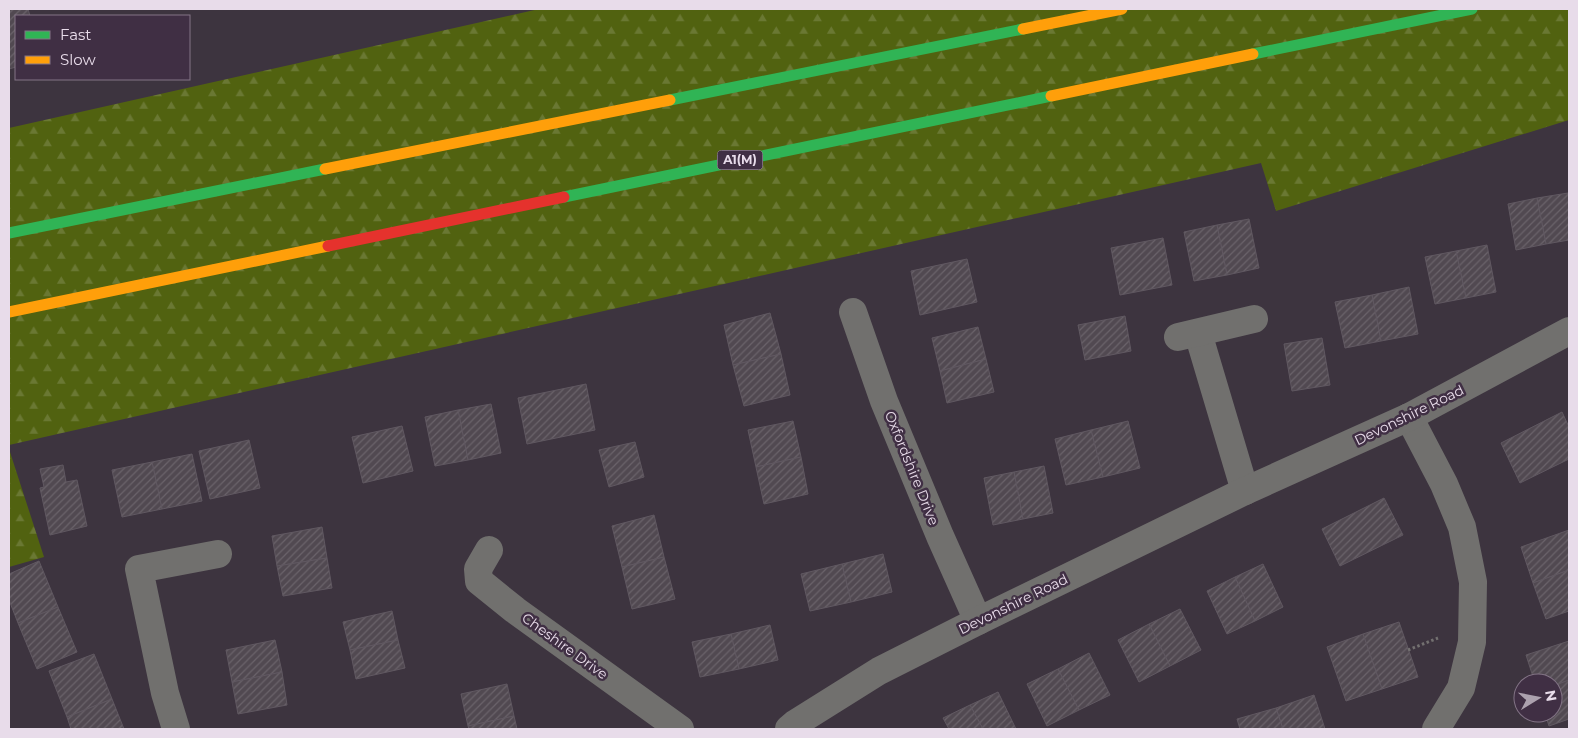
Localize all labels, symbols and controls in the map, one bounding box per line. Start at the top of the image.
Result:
legend [15,15,190,80]
text: Fast [60,25,91,44]
text: Slow [60,50,96,69]
road number: A1(M) [718,150,762,170]
street label: Devonshire Road [1351,381,1467,449]
street label: Oxfordshire Drive [881,408,943,528]
street label: Devonshire Road [955,570,1071,638]
street label: Cheshire Drive [518,609,612,683]
north arrow [1513,673,1563,723]
text: N [1541,689,1561,703]

